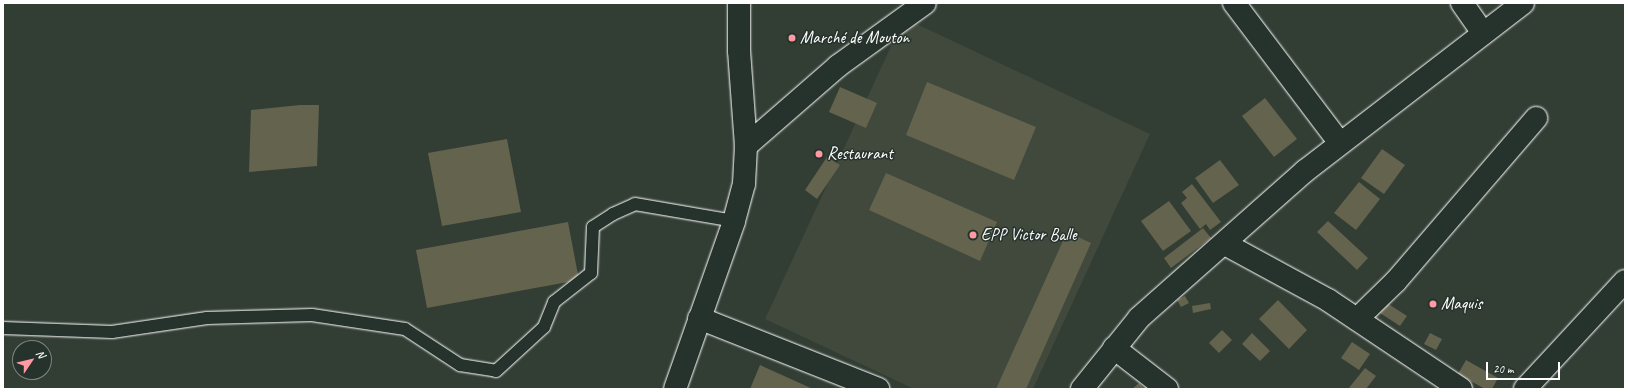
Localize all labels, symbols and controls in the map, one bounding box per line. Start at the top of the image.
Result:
place label: Marché de Mouton [800,28,909,48]
marker: Marché de Mouton [787,33,797,43]
place label: Restaurant [827,144,893,164]
marker: Restaurant [814,149,824,159]
place label: EPP Victor Balle [981,225,1077,245]
marker: EPP Victor Balle [968,230,978,240]
place label: Maquis [1441,294,1482,314]
marker: Maquis [1428,299,1438,309]
north arrow [12,340,52,380]
text: N [33,347,49,360]
scale bar [1488,354,1562,380]
text: 20 m [1493,361,1513,377]

